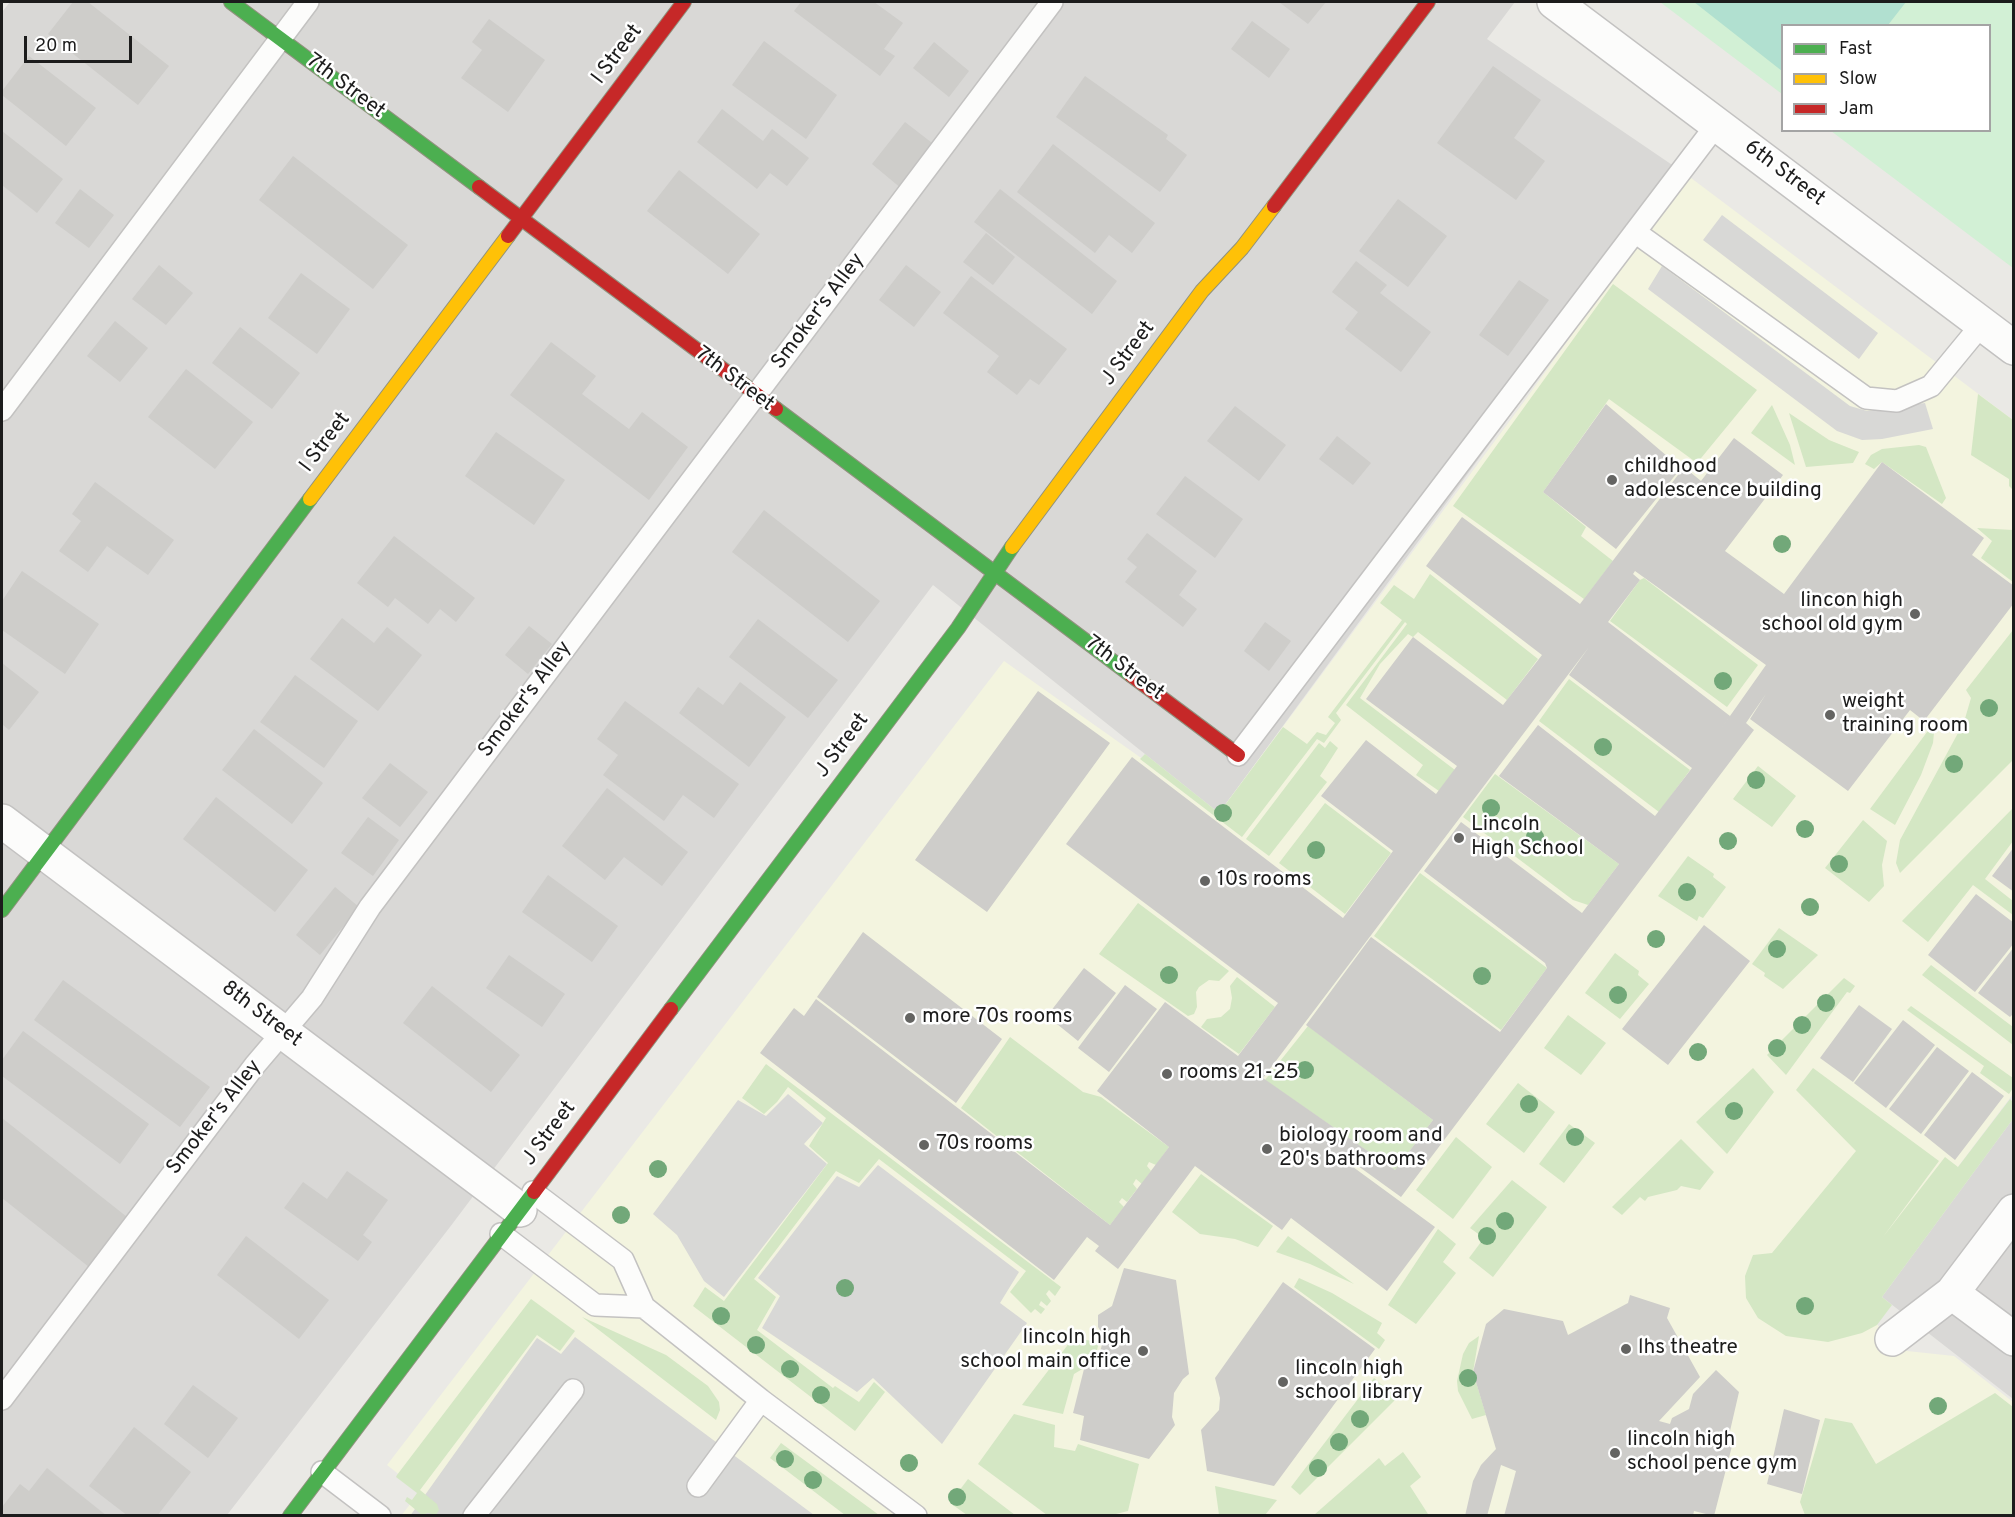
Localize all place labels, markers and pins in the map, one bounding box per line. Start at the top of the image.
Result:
place label: childhood adolescence building [1624,455,1822,505]
marker: childhood adolescence building [1605,473,1619,487]
place label: lincon high school old gym [1761,589,1903,639]
marker: lincon high school old gym [1908,607,1922,621]
place label: weight training room [1842,690,1968,740]
marker: weight training room [1823,708,1837,722]
place label: Lincoln High School [1471,813,1584,863]
marker: Lincoln High School [1452,831,1466,845]
place label: 10s rooms [1217,868,1312,894]
marker: 10s rooms [1198,874,1212,888]
place label: more 70s rooms [922,1005,1073,1031]
marker: more 70s rooms [903,1011,917,1025]
place label: rooms 21-25 [1179,1061,1299,1087]
marker: rooms 21-25 [1160,1067,1174,1081]
place label: biology room and 20's bathrooms [1279,1124,1443,1174]
place label: 70s rooms [936,1132,1033,1158]
marker: 70s rooms [917,1138,931,1152]
marker: biology room and 20's bathrooms [1260,1142,1274,1156]
place label: lincoln high school main office [960,1326,1131,1376]
place label: lhs theatre [1638,1336,1738,1362]
marker: lhs theatre [1619,1342,1633,1356]
marker: lincoln high school main office [1136,1344,1150,1358]
place label: lincoln high school library [1295,1357,1423,1407]
marker: lincoln high school library [1276,1375,1290,1389]
place label: lincoln high school pence gym [1627,1428,1797,1478]
marker: lincoln high school pence gym [1608,1446,1622,1460]

